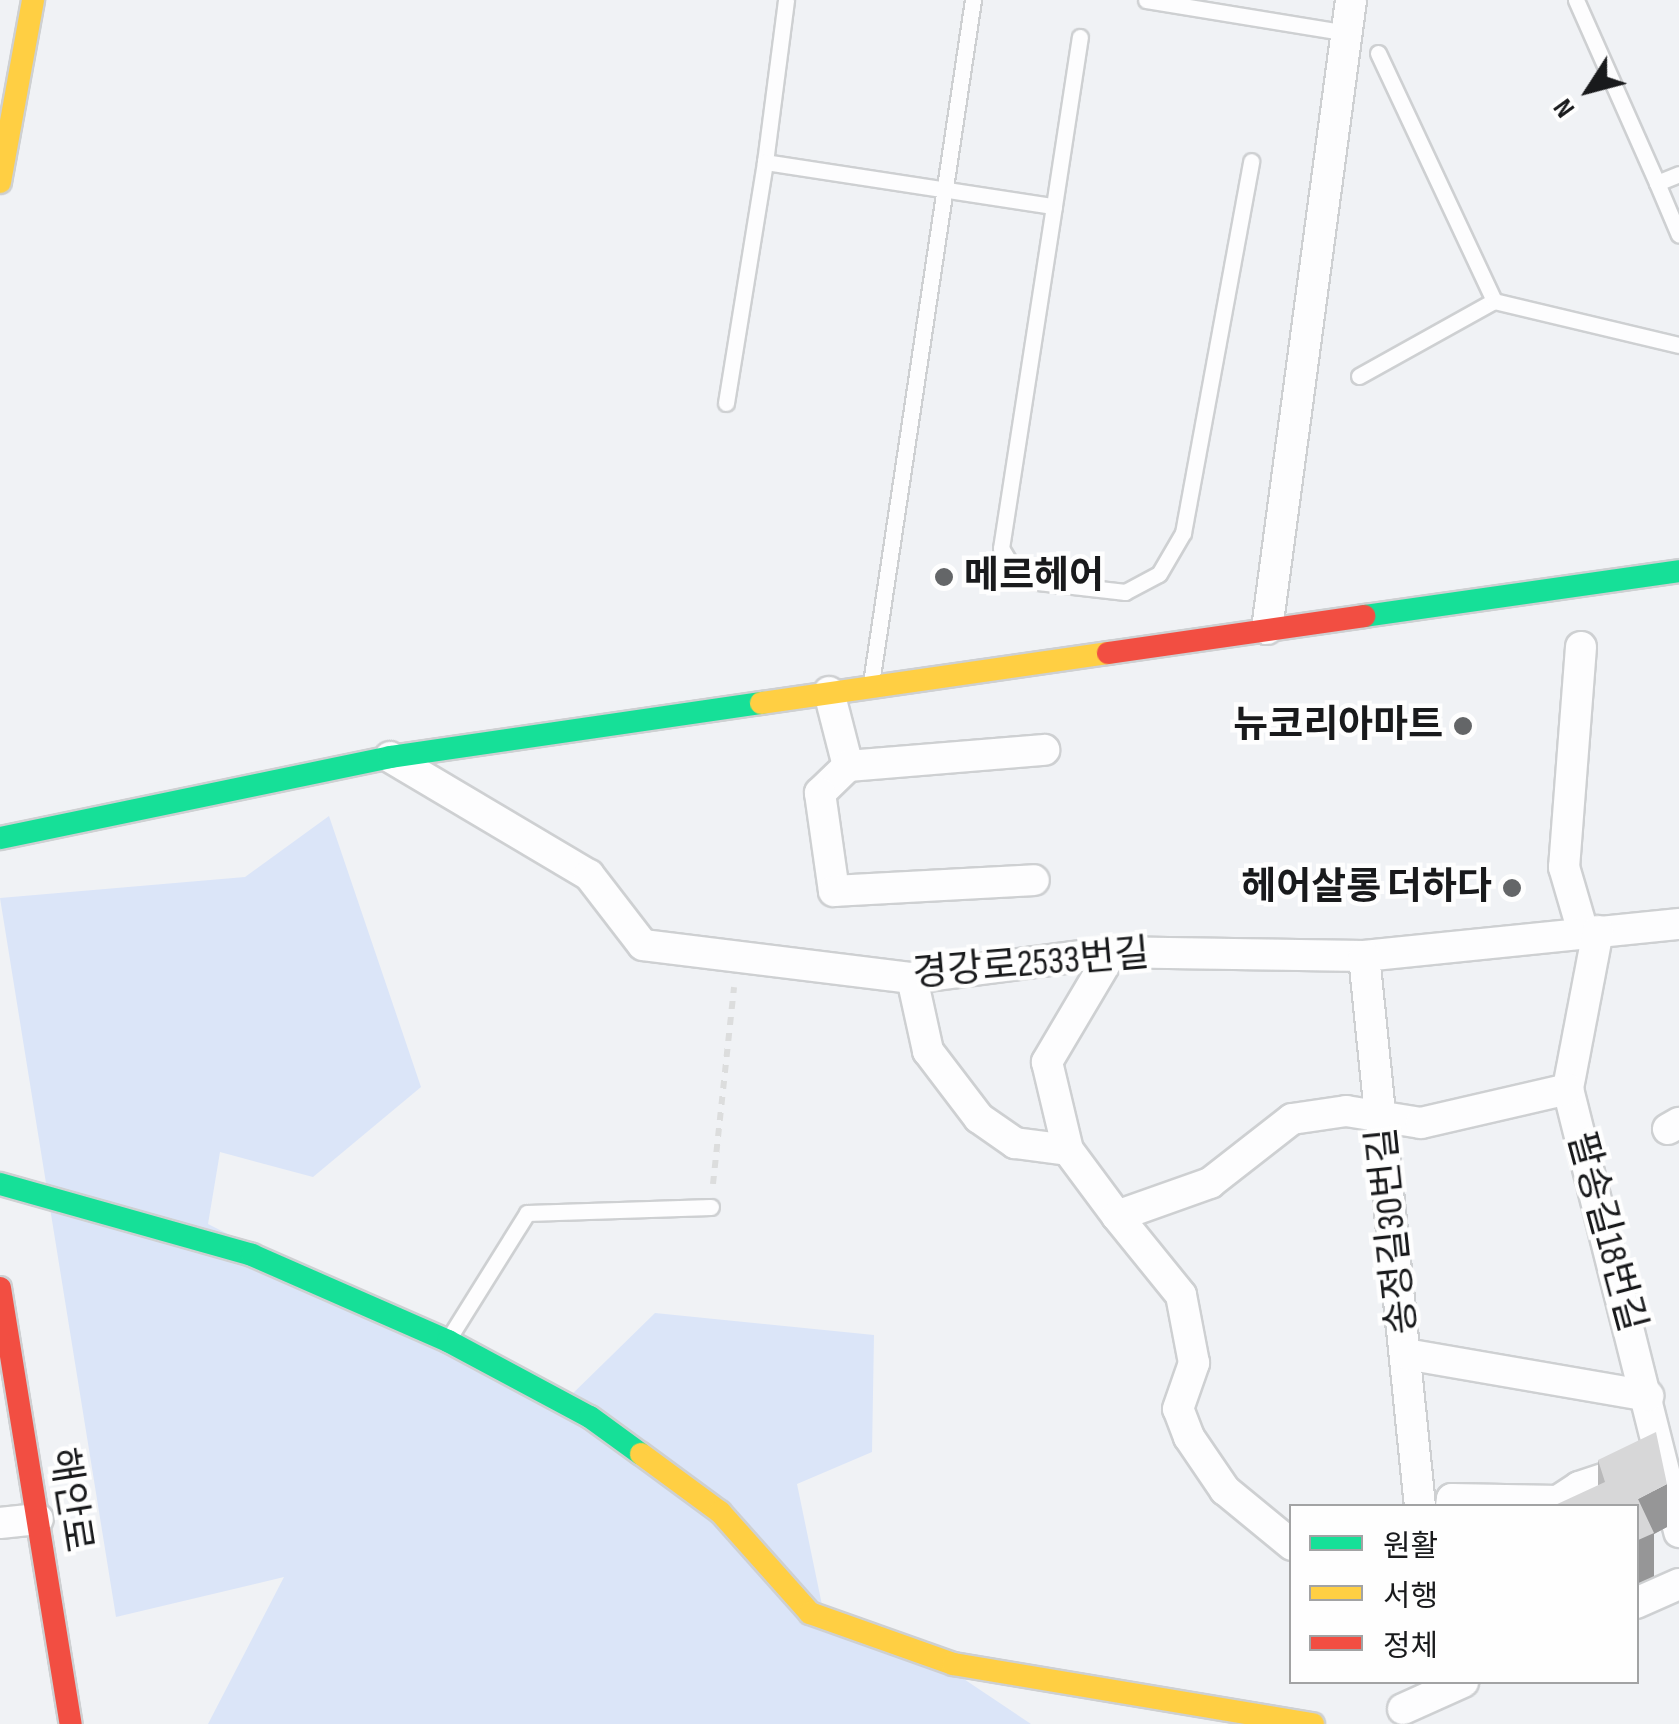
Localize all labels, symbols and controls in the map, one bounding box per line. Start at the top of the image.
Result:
north arrow [1539,40,1639,140]
text: N [1547,92,1582,124]
place label: 메르헤어 [964,554,1104,600]
marker: 메르헤어 [933,566,955,588]
place label: 뉴코리아마트 [1233,703,1443,749]
marker: 뉴코리아마트 [1452,715,1474,737]
place label: 헤어살롱 더하다 [1241,865,1492,911]
marker: 헤어살롱 더하다 [1501,877,1523,899]
street label: 경강로2533번길 [911,931,1151,997]
street label: 송정길30번길 [1359,1125,1427,1337]
street label: 팔송길18번길 [1557,1127,1655,1337]
street label: 해안로 [39,1445,101,1555]
legend [1289,1504,1639,1684]
text: 원활 [1383,1529,1438,1565]
text: 서행 [1383,1579,1438,1615]
text: 정체 [1383,1629,1438,1665]

